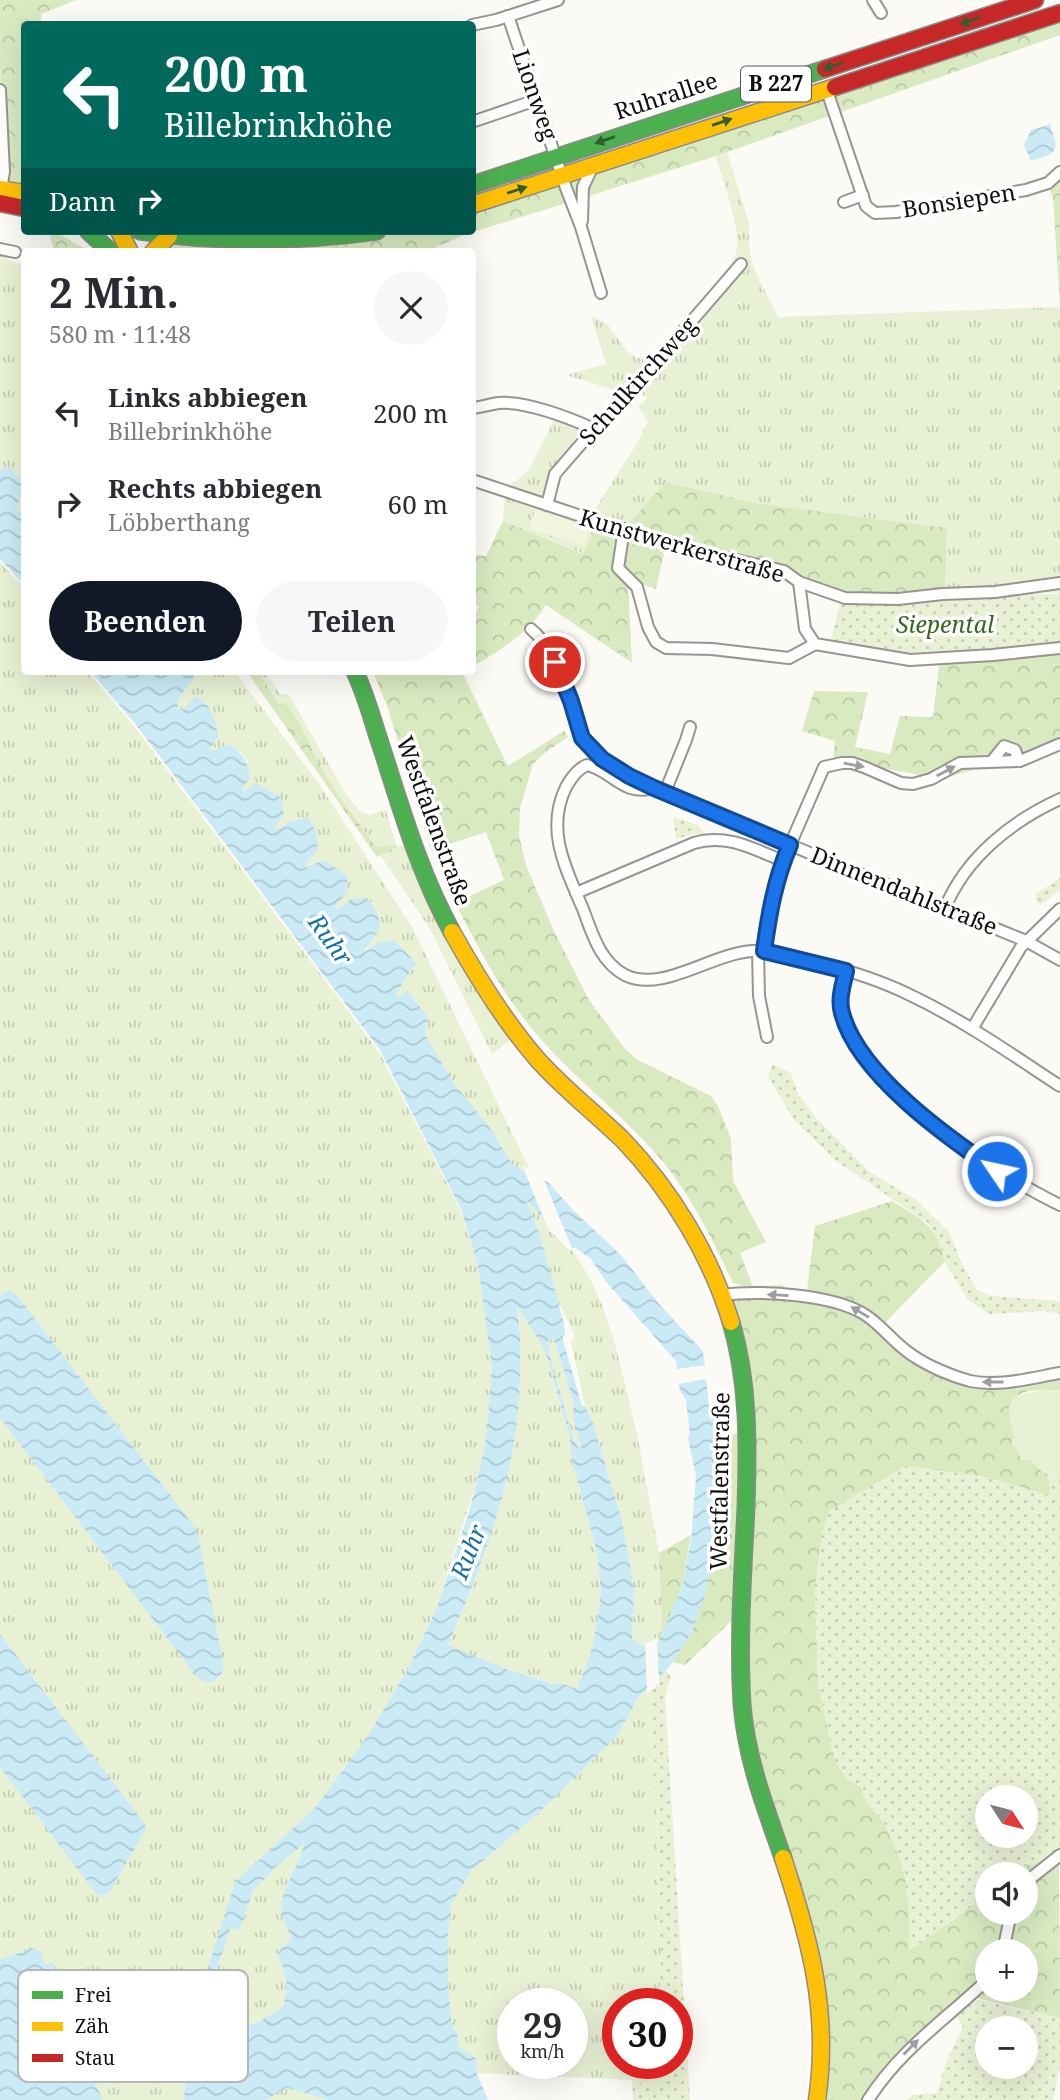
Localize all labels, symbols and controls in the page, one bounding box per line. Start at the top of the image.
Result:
one-way arrow [959,16,980,27]
text: 200 m [164,40,308,106]
street label: Lionweg [505,45,567,145]
icon: left [49,49,140,140]
one-way arrow [823,61,844,72]
street label: Ruhrallee [610,63,721,127]
road number: B 227 [741,66,811,102]
text: Billebrinkhöhe [164,103,393,146]
one-way arrow [712,116,733,127]
one-way arrow [595,135,616,146]
street label: Bonsiepen [900,175,1018,225]
icon: right [130,182,168,220]
text: Dann [49,183,116,219]
one-way arrow [507,184,528,195]
text: 2 Min. [49,263,179,320]
button: close [374,271,448,345]
street label: Schulkirchweg [571,309,704,451]
text: 580 m · 11:48 [49,318,191,350]
text: Links abbiegen [108,379,307,415]
icon: left [49,394,87,432]
text: 200 m [373,395,448,431]
text: Billebrinkhöhe [108,415,272,447]
text: Rechts abbiegen [108,470,322,506]
icon: right [49,485,87,523]
text: 60 m [388,486,448,522]
street label: Kunstwerkerstraße [576,500,788,590]
text: Löbberthang [108,506,250,538]
button: Beenden [49,581,242,661]
button: Teilen [256,581,448,661]
park label: Siepental [896,608,994,640]
pin [525,632,585,692]
icon: arrive [536,643,574,681]
street label: Westfalenstraße [389,731,480,910]
one-way arrow [843,760,865,771]
one-way arrow [937,765,957,777]
street label: Dinnendahlstraße [806,838,1002,942]
water label: Ruhr [301,906,361,972]
position arrow [960,1134,1034,1208]
one-way arrow [767,1289,789,1300]
one-way arrow [850,1306,869,1318]
one-way arrow [981,1376,1003,1388]
street label: Westfalenstraße [701,1392,737,1570]
water label: Ruhr [441,1519,494,1584]
north arrow [975,1785,1038,1848]
map controls [975,1785,1038,2079]
button: sound [975,1862,1038,1925]
button: + [975,1939,1038,2002]
legend [18,1970,248,2082]
text: Frei [75,1982,111,2008]
speed limit sign: 30 [602,1988,693,2079]
text: 29 [523,2001,562,2048]
text: Zäh [75,2013,109,2039]
button: − [975,2016,1038,2079]
text: km/h [520,2039,565,2063]
one-way arrow [902,2040,919,2056]
text: Stau [75,2045,115,2071]

